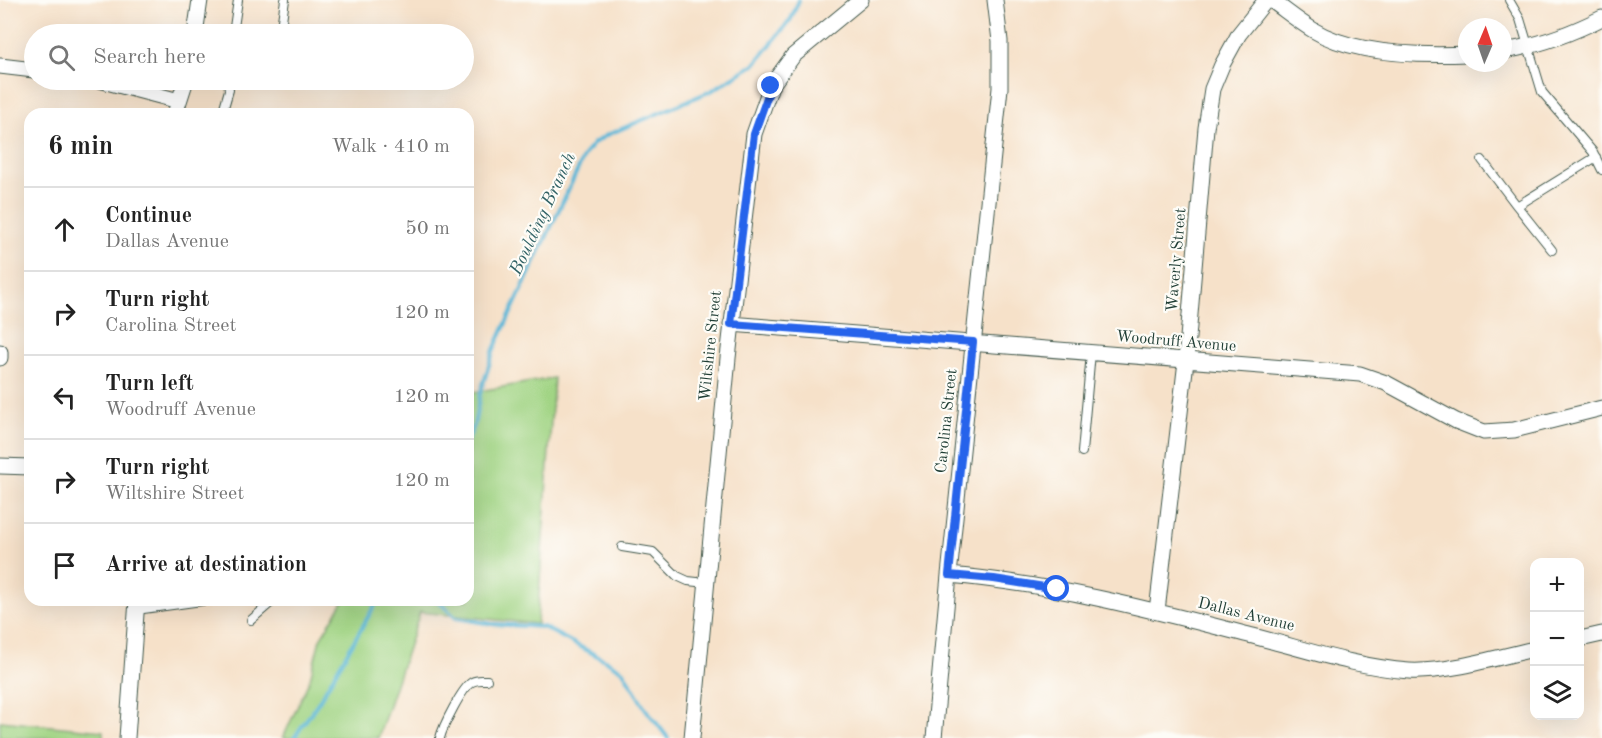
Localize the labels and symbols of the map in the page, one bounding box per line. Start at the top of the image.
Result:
north arrow [1458,18,1512,72]
route end [757,72,783,98]
water label: Boulding Branch [506,150,579,279]
street label: Waverly Street [1164,207,1190,313]
street label: Wiltshire Street [697,289,725,402]
street label: Woodruff Avenue [1115,329,1237,355]
street label: Carolina Street [934,367,960,474]
route start [1043,575,1069,601]
street label: Dallas Avenue [1196,595,1296,635]

